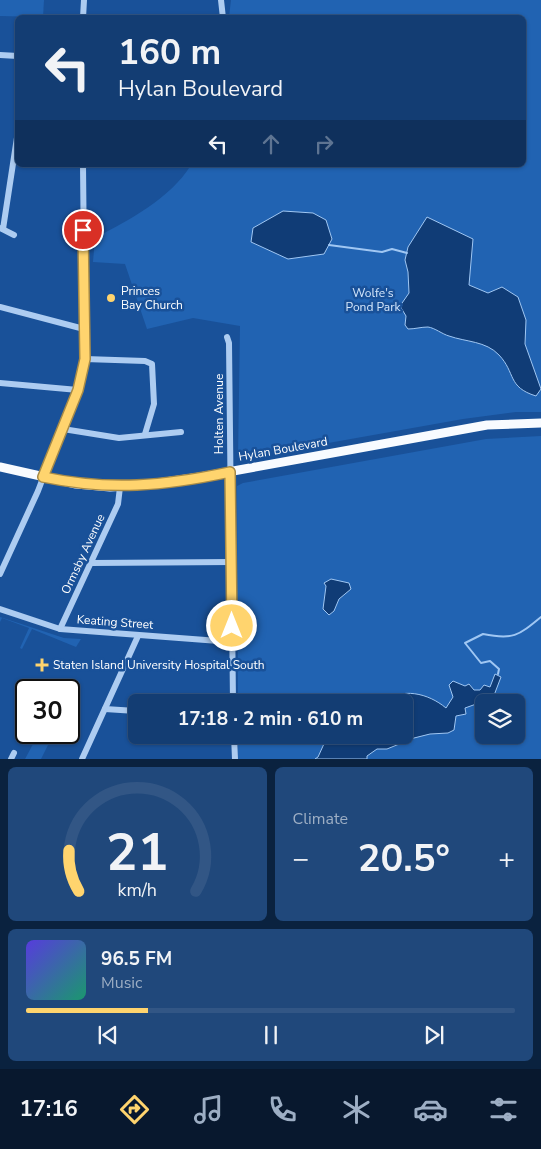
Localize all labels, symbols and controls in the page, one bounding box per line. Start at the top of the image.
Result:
text: 160 m [118,29,221,76]
icon: left [35,35,100,100]
text: Hylan Boulevard [118,74,283,104]
icon: left [204,130,232,158]
icon: ahead [257,130,285,158]
icon: right [310,130,338,158]
pin [62,209,104,251]
icon: arrive [69,216,97,244]
place label: Princes Bay Church [121,283,183,313]
park label: Wolfe's Pond Park [346,285,401,315]
marker: Princes Bay Church [105,292,117,304]
street label: Holten Avenue [211,374,227,454]
street label: Hylan Boulevard [237,433,329,465]
street label: Ormsby Avenue [57,511,109,597]
position arrow [205,599,257,651]
street label: Keating Street [76,611,155,633]
place label: Staten Island University Hospital South [53,657,264,673]
marker: Staten Island University Hospital South [35,658,49,672]
speed limit sign: 30 [15,679,80,744]
map controls [475,694,525,744]
button: layers [475,694,525,744]
text: 17:18 · 2 min · 610 m [178,706,363,732]
text: Climate [293,808,348,830]
text: 21 [106,817,168,888]
text: 20.5° [358,833,450,884]
text: − [293,840,309,878]
text: + [498,840,515,878]
text: km/h [118,878,157,902]
text: 96.5 FM [101,946,172,972]
text: Music [101,972,142,994]
icon: previous [94,1021,122,1049]
icon: pause [257,1021,285,1049]
icon: next [420,1021,448,1049]
icon: directions [117,1092,152,1127]
icon: music [191,1092,226,1127]
icon: phone [265,1092,300,1127]
icon: climate [339,1092,374,1127]
icon: car [413,1092,448,1127]
icon: filters [486,1092,521,1127]
text: 17:16 [19,1094,78,1124]

